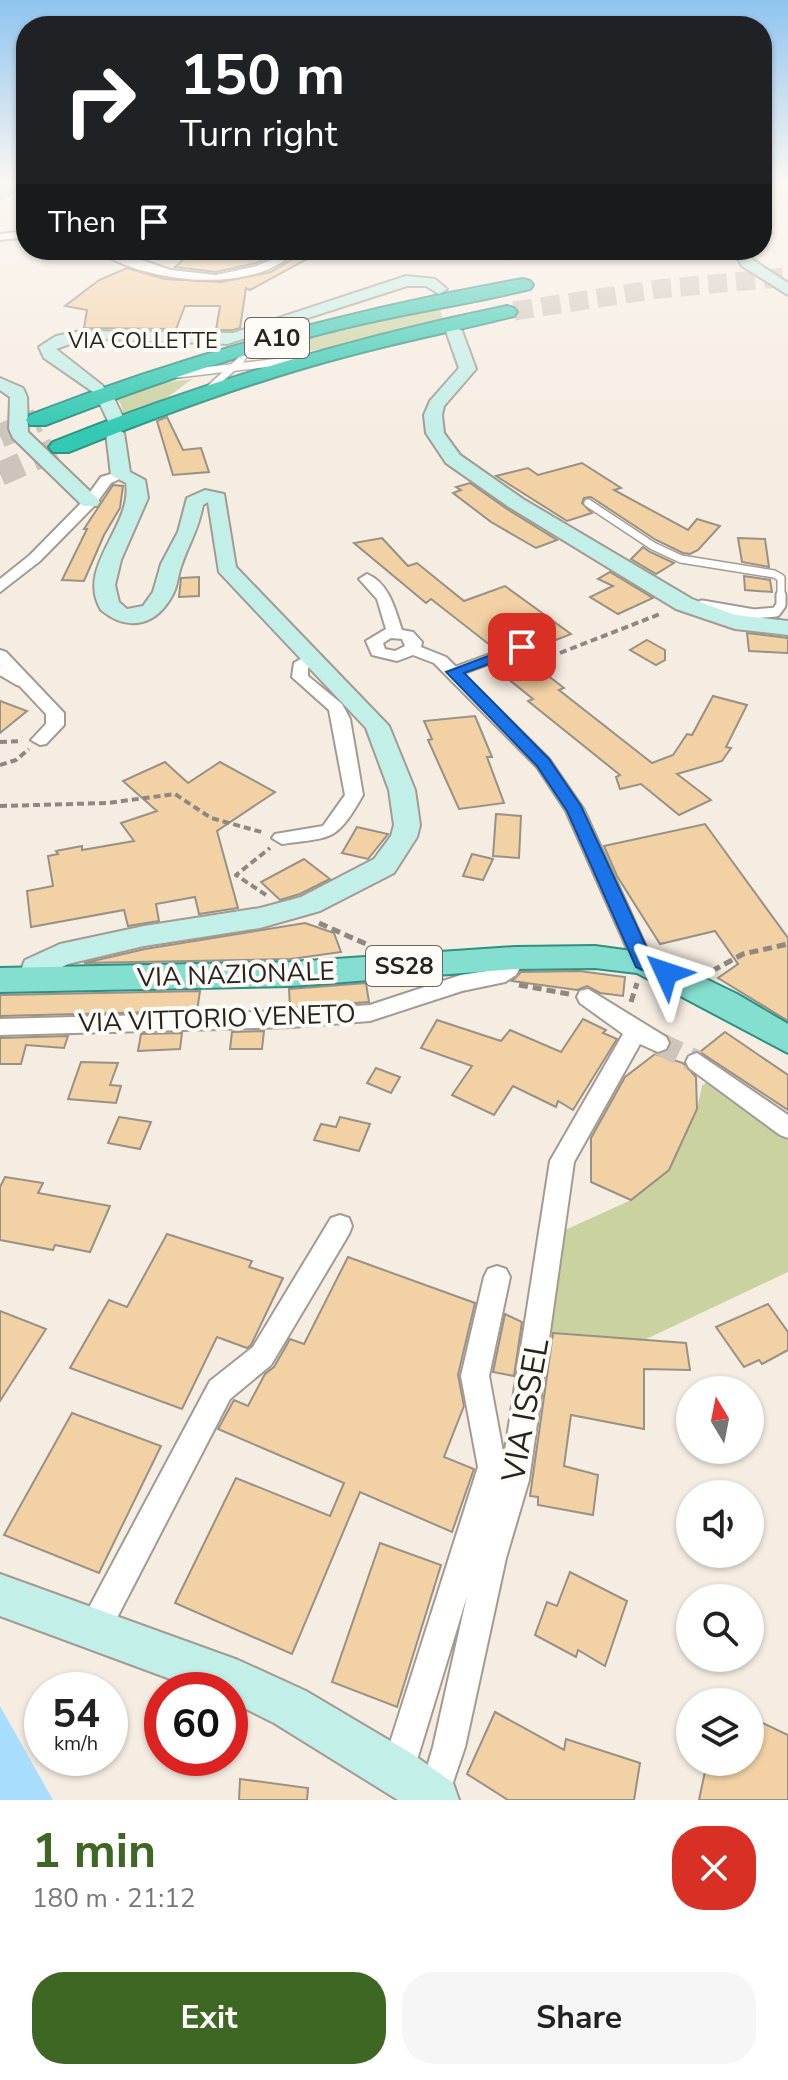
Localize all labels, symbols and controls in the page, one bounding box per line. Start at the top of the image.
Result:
text: 150 m [180,37,345,114]
icon: right [48,48,152,152]
text: Turn right [180,110,337,159]
icon: arrive [132,200,176,244]
text: Then [48,202,116,243]
road number: A10 [245,318,309,358]
street label: VIA COLLETTE [67,326,218,356]
pin [488,613,556,681]
icon: arrive [500,625,544,669]
position arrow [624,931,708,1015]
road number: SS28 [366,946,442,986]
street label: VIA NAZIONALE [136,954,335,995]
street label: VIA VITTORIO VENETO [77,996,356,1041]
street label: VIA ISSEL [492,1335,559,1486]
north arrow [676,1376,764,1464]
map controls [676,1376,764,1776]
button: sound [676,1480,764,1568]
button: search [676,1584,764,1672]
speed limit sign: 60 [144,1672,248,1776]
text: 54 [52,1687,100,1741]
button: layers [676,1688,764,1776]
text: km/h [54,1730,98,1757]
text: 1 min [32,1818,156,1884]
button: close [672,1826,756,1910]
text: 180 m · 21:12 [32,1881,195,1916]
button: Exit [32,1972,386,2064]
button: Share [402,1972,756,2064]

